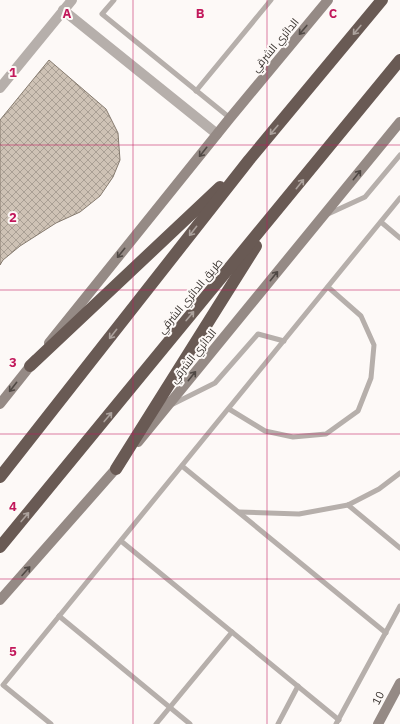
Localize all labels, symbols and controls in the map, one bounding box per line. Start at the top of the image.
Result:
text: A [63,5,72,22]
text: B [196,5,205,22]
text: C [329,5,338,22]
street label: الدائري الشرقي [248,15,303,76]
one-way arrow [299,25,308,35]
one-way arrow [353,25,362,35]
text: 1 [9,64,17,81]
one-way arrow [270,124,278,135]
one-way arrow [198,147,207,157]
one-way arrow [352,170,361,180]
one-way arrow [295,178,304,189]
text: 2 [9,209,17,226]
one-way arrow [189,226,197,237]
one-way arrow [117,248,125,259]
street label: طريق الدائري الشرقي [154,255,227,338]
one-way arrow [270,270,279,281]
one-way arrow [186,311,195,322]
street label: الدائري الشرقي [167,326,221,387]
one-way arrow [108,328,117,339]
text: 3 [9,354,17,371]
one-way arrow [187,371,196,382]
one-way arrow [9,382,18,393]
one-way arrow [103,411,112,422]
text: 4 [9,498,17,515]
one-way arrow [20,512,29,522]
one-way arrow [21,566,30,576]
text: 5 [9,643,17,660]
street label: 10 [369,689,387,707]

